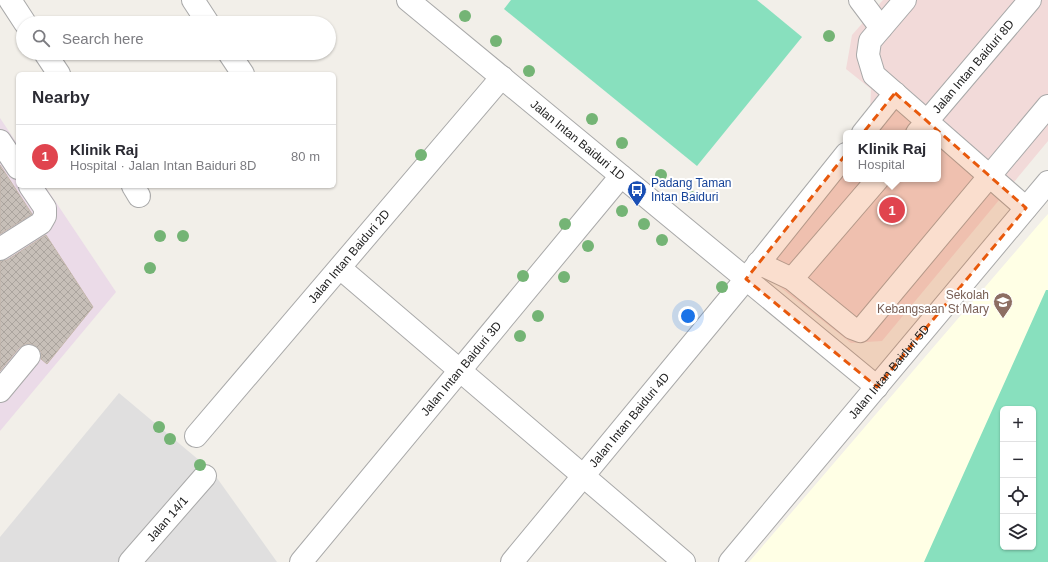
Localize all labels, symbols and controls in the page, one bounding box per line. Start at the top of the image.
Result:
search box [16,16,336,60]
street label: Jalan Intan Baiduri 8D [930,17,1017,116]
icon: search [30,27,52,49]
text: Search here [62,30,144,47]
text: Nearby [32,88,90,107]
street label: Jalan Intan Baiduri 1D [528,97,628,183]
popup [843,130,941,182]
text: Klinik Raj [858,140,926,157]
text: Klinik Raj [70,141,138,158]
text: 1 [41,149,49,164]
text: 80 m [291,149,320,164]
text: Hospital [858,157,905,172]
text: Hospital · Jalan Intan Baiduri 8D [70,158,256,173]
place label: Padang Taman Intan Baiduri [651,176,732,204]
bus stop icon: Padang Taman Intan Baiduri [626,179,648,207]
pin: 1 [879,195,905,225]
street label: Jalan Intan Baiduri 2D [305,207,393,306]
place label: Sekolah Kebangsaan St Mary [877,288,989,316]
school or university icon: Sekolah Kebangsaan St Mary [992,291,1014,319]
your location [678,306,698,326]
street label: Jalan Intan Baiduri 3D [418,319,505,419]
street label: Jalan Intan Baiduri 5D [846,322,933,422]
street label: Jalan Intan Baiduri 4D [586,370,673,470]
map controls [1000,406,1036,550]
button: + [1000,406,1036,442]
button: − [1000,442,1036,478]
button: locate [1000,478,1036,514]
street label: Jalan 14/1 [144,493,191,545]
button: layers [1000,514,1036,550]

